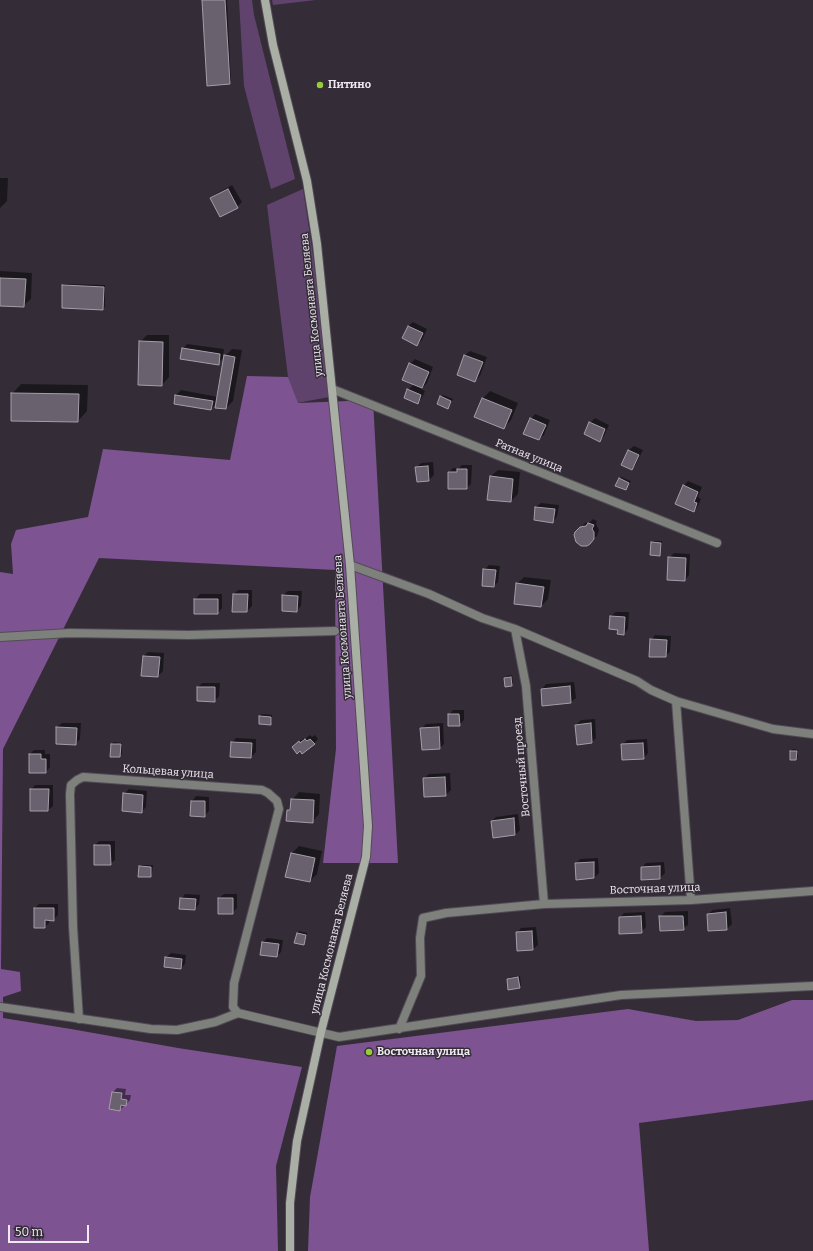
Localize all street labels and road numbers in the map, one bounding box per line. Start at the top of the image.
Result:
street label: улица Космонавта Беляева [298,232,326,378]
street label: Ратная улица [493,437,565,475]
street label: улица Космонавта Беляева [331,554,355,700]
street label: Восточный проезд [511,717,533,817]
street label: Кольцевая улица [122,762,214,782]
street label: улица Космонавта Беляева [308,872,356,1016]
street label: Восточная улица [609,881,701,897]

